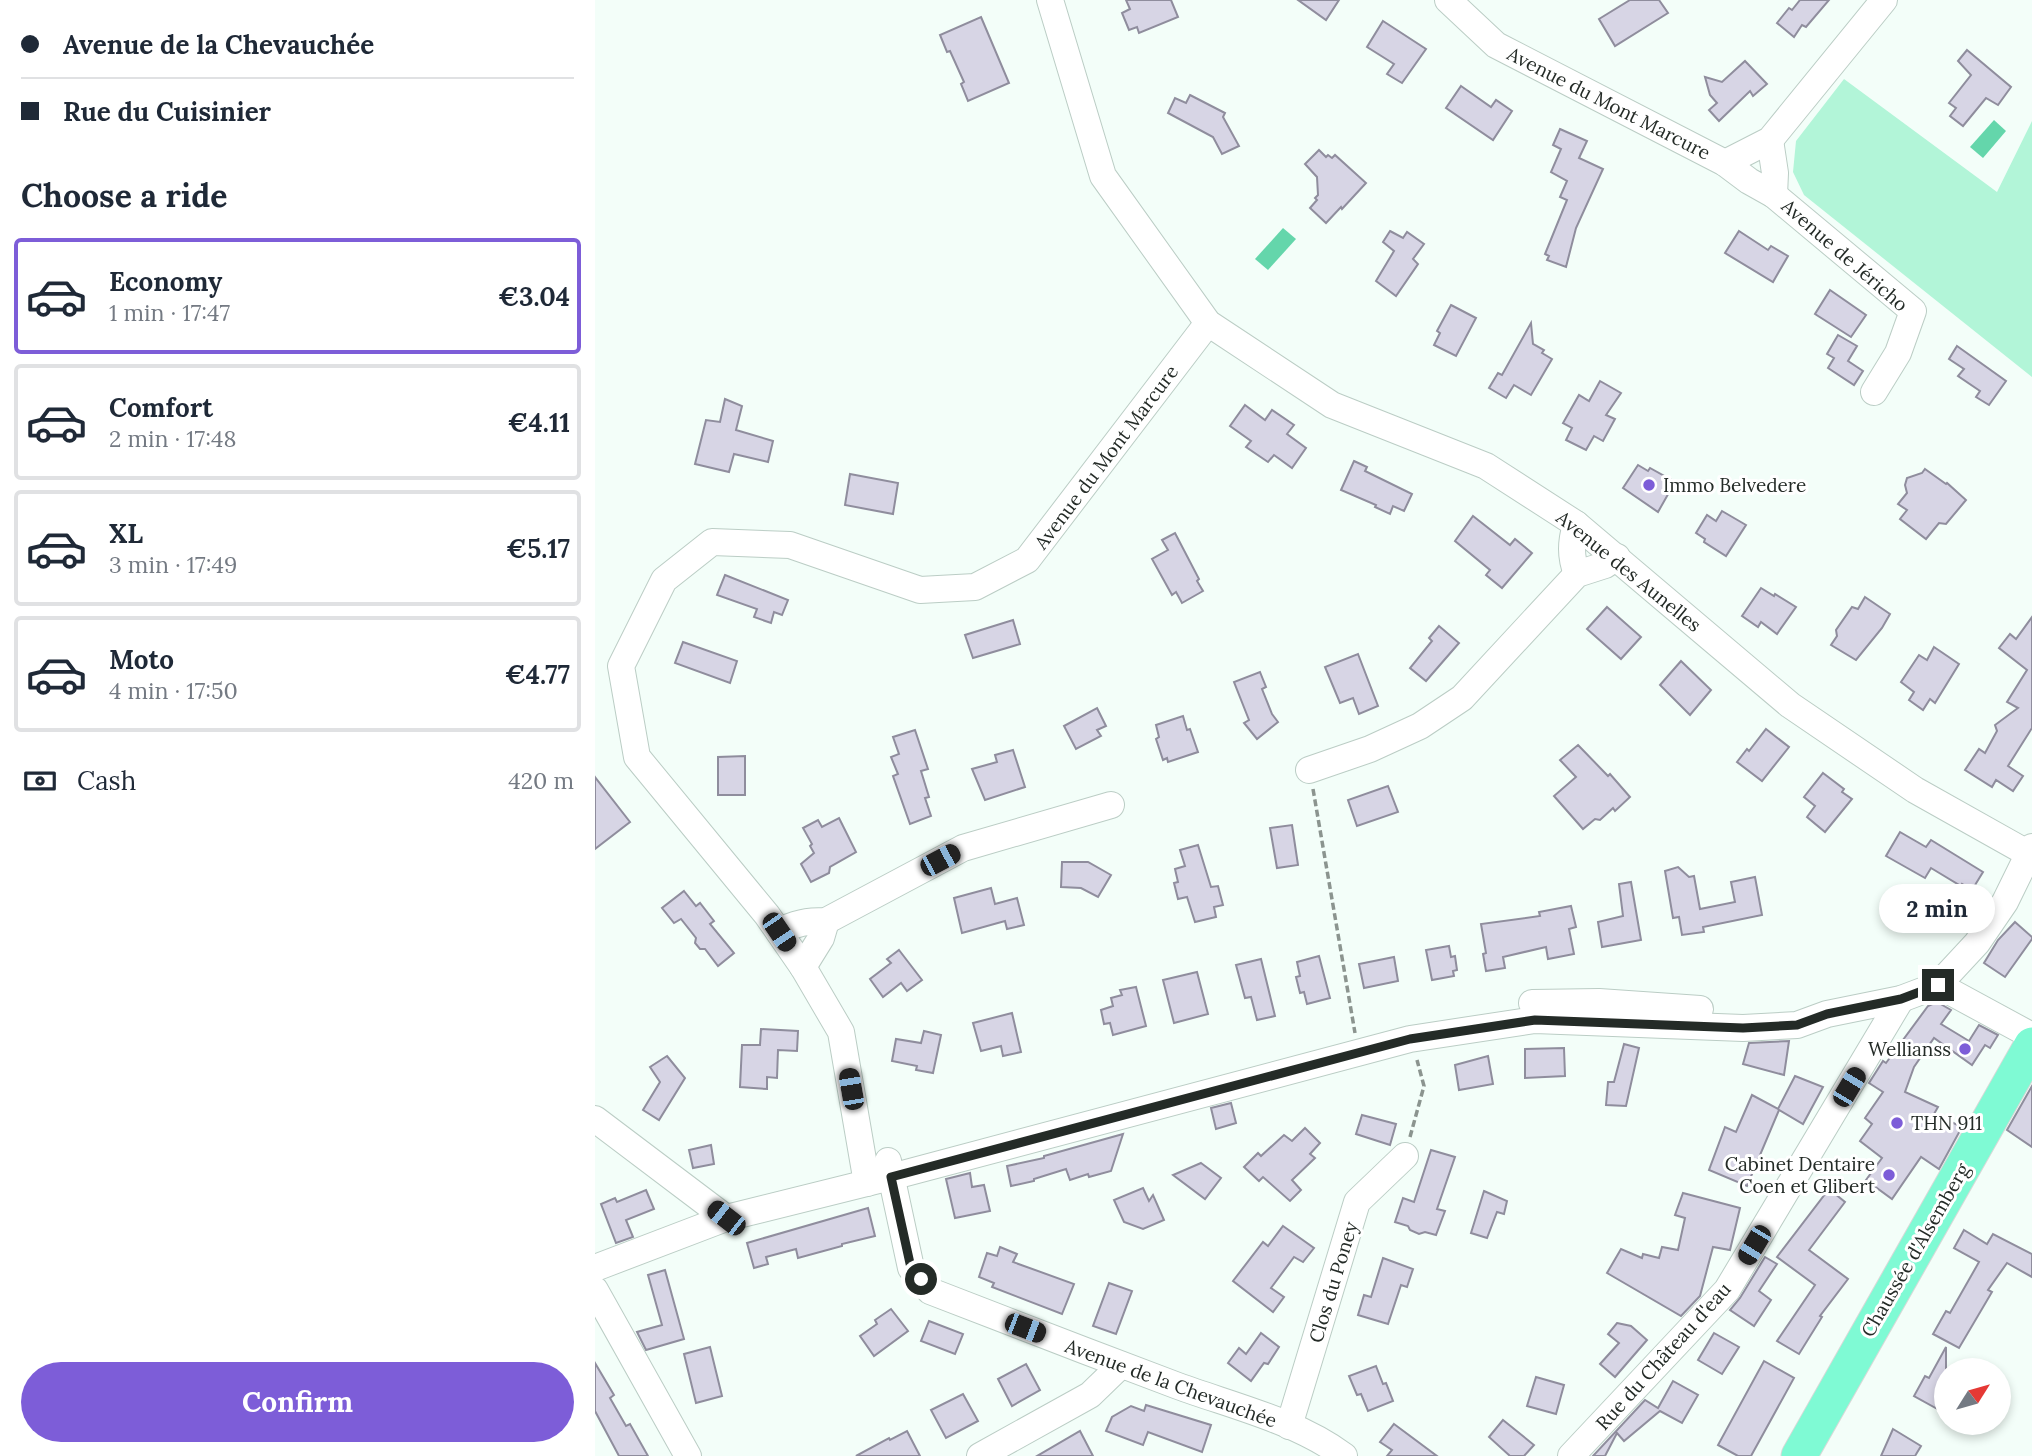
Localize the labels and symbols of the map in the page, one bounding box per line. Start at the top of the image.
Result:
street label: Avenue du Mont Marcure [1503,41,1714,165]
street label: Avenue de Jéricho [1776,193,1913,316]
street label: Avenue du Mont Marcure [1028,360,1183,555]
place label: Immo Belvedere [1663,473,1806,497]
marker: Immo Belvedere [1641,477,1657,493]
street label: Avenue des Aunelles [1551,505,1706,637]
car [917,841,964,879]
callout: 2 min [1880,884,1996,932]
car [759,909,800,955]
route end [1922,969,1954,1001]
place label: Wellianss [1868,1037,1951,1061]
marker: Wellianss [1957,1041,1973,1057]
car [1830,1064,1869,1110]
car [838,1066,865,1112]
place label: THN 911 [1911,1111,1982,1135]
marker: THN 911 [1889,1115,1905,1131]
place label: Cabinet Dentaire Coen et Glibert [1725,1152,1876,1198]
street label: Chaussée d'Alsemberg [1856,1159,1975,1341]
marker: Cabinet Dentaire Coen et Glibert [1881,1167,1897,1183]
car [703,1197,750,1239]
street label: Clos du Poney [1303,1219,1363,1345]
car [1735,1222,1774,1268]
route start [905,1263,937,1295]
street label: Rue du Château d'eau [1590,1277,1736,1435]
car [1002,1311,1049,1345]
street label: Avenue de la Chevauchée [1061,1333,1280,1432]
north arrow [1934,1358,2011,1435]

